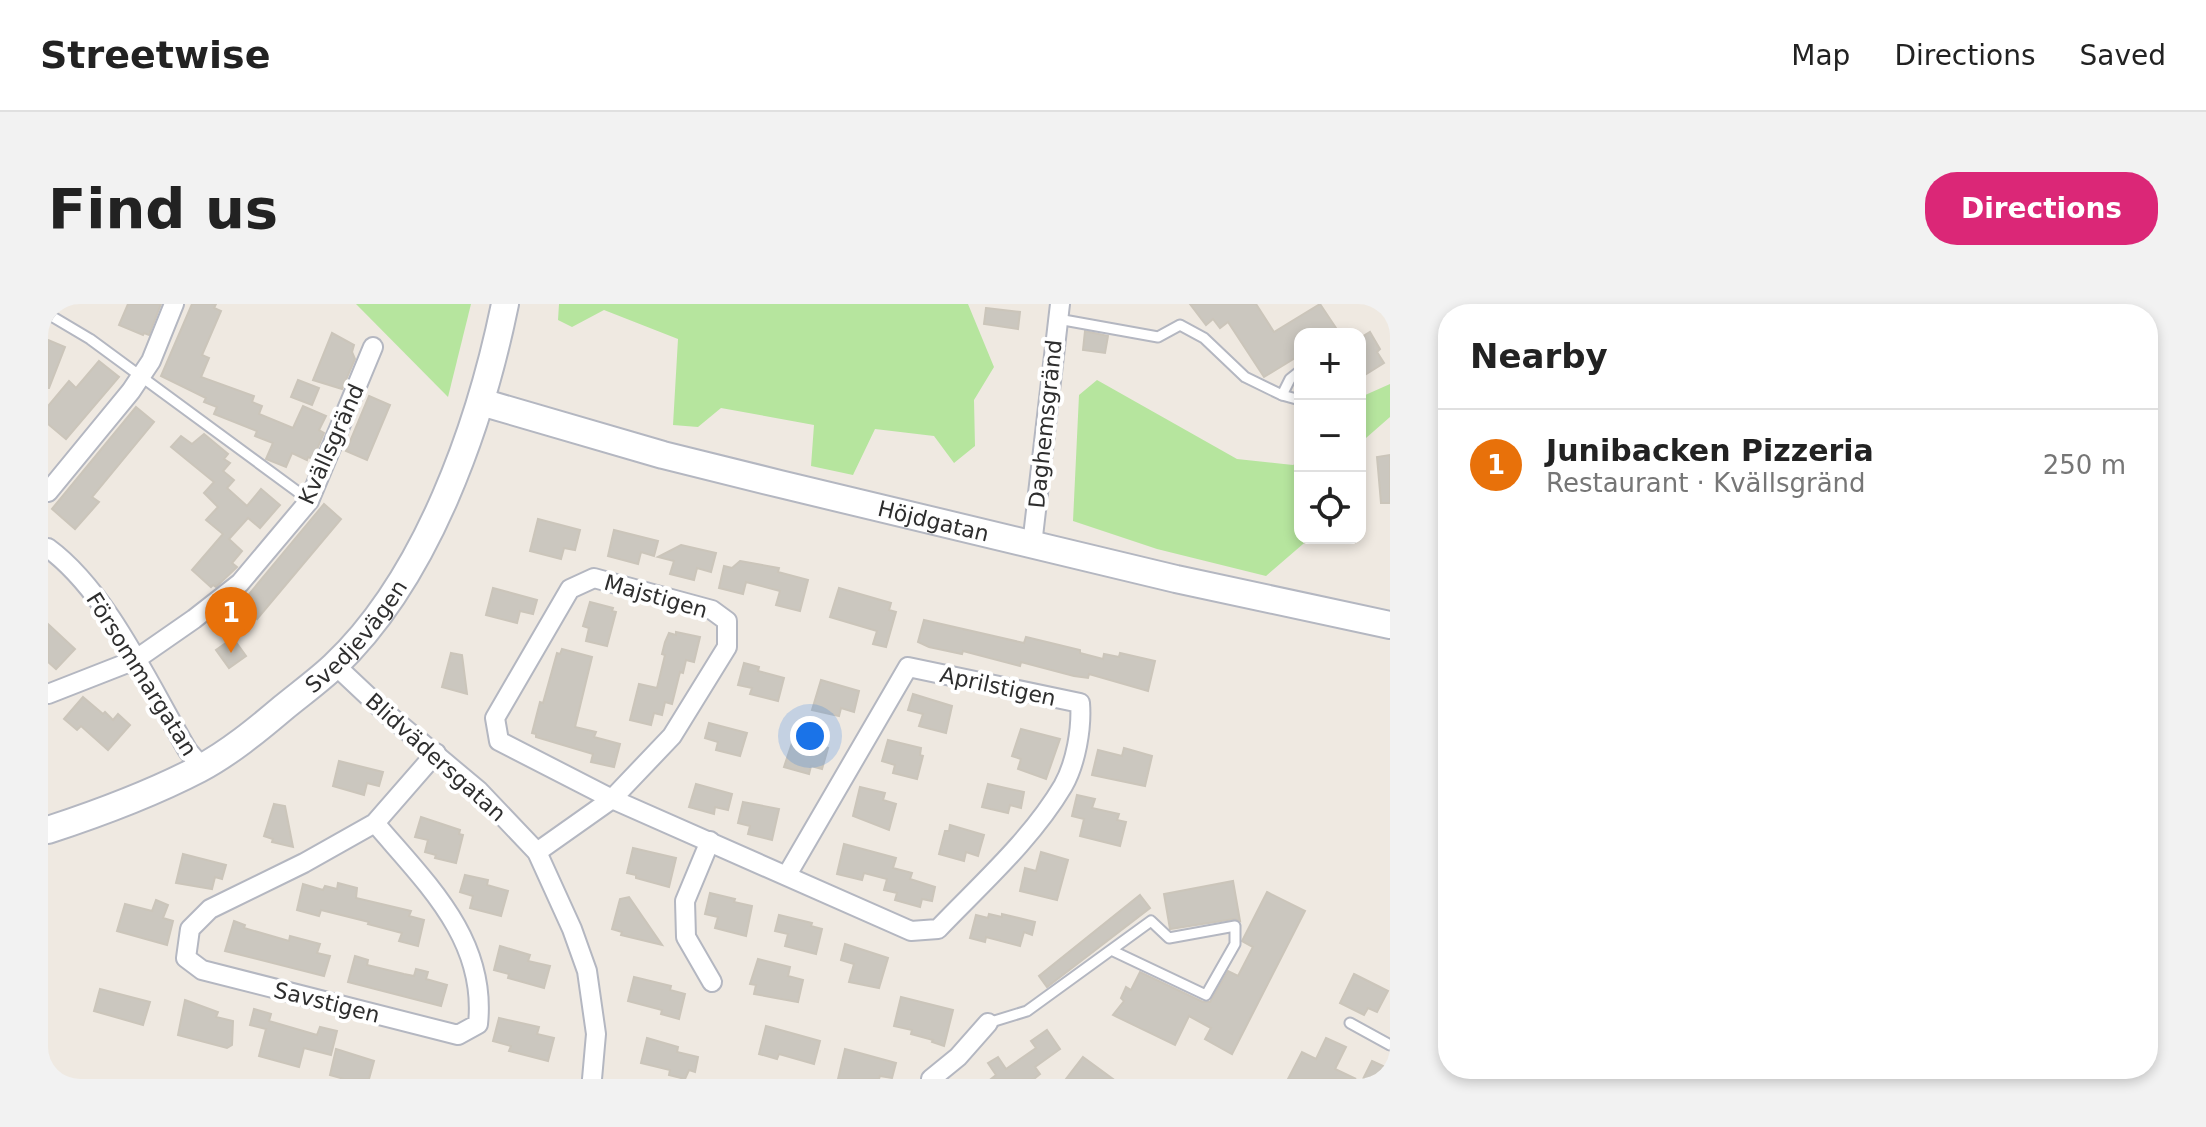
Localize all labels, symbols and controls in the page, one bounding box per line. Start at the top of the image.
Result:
text: Streetwise [40,33,271,77]
text: Map [1791,39,1850,72]
text: Directions [1894,39,2035,72]
text: Saved [2079,39,2166,72]
button: Directions [1925,172,2158,245]
text: Find us [48,176,278,241]
map controls [1294,328,1366,544]
button: + [1294,328,1366,400]
text: Nearby [1470,336,1608,376]
street label: Daghemsgränd [1024,339,1067,509]
street label: Kvällsgränd [294,380,369,508]
button: − [1294,400,1366,472]
text: Junibacken Pizzeria [1546,433,1874,468]
text: 1 [1487,450,1505,480]
text: 250 m [2043,450,2126,480]
text: Restaurant · Kvällsgränd [1546,468,1866,498]
button: locate [1294,472,1366,544]
street label: Höjdgatan [875,496,992,547]
street label: Majstigen [601,570,710,623]
street label: Svedjevägen [300,575,412,698]
pin: 1 [205,587,257,653]
street label: Försommargatan [81,588,202,761]
street label: Aprilstigen [938,662,1058,711]
street label: Blidvädersgatan [361,688,511,827]
your location [790,716,830,756]
street label: Savstigen [271,977,382,1028]

